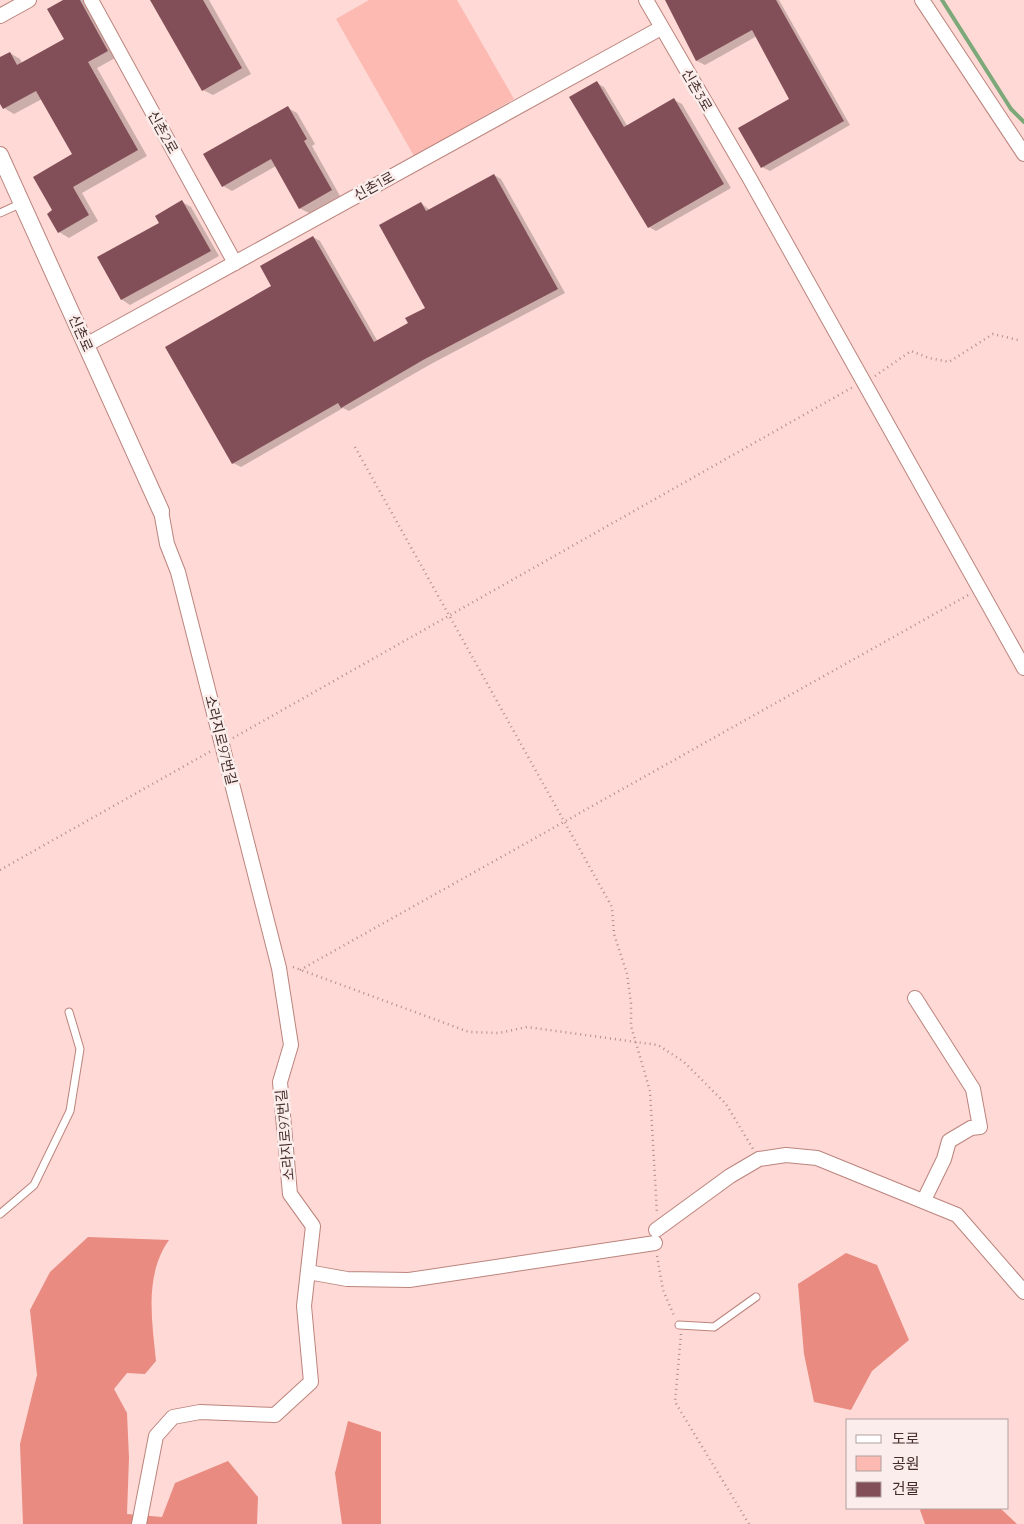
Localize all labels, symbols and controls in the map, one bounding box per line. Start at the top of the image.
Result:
street label: 신촌3로 [678,66,716,115]
street label: 신촌2로 [144,107,182,157]
street label: 신촌1로 [350,167,398,204]
street label: 신촌로 [65,312,97,354]
street label: 소라지로97번길 [201,693,241,787]
street label: 소라지로97번길 [272,1088,298,1182]
legend [846,1419,1009,1509]
text: 도로 [892,1429,920,1448]
text: 공원 [892,1454,920,1473]
text: 건물 [892,1479,920,1498]

